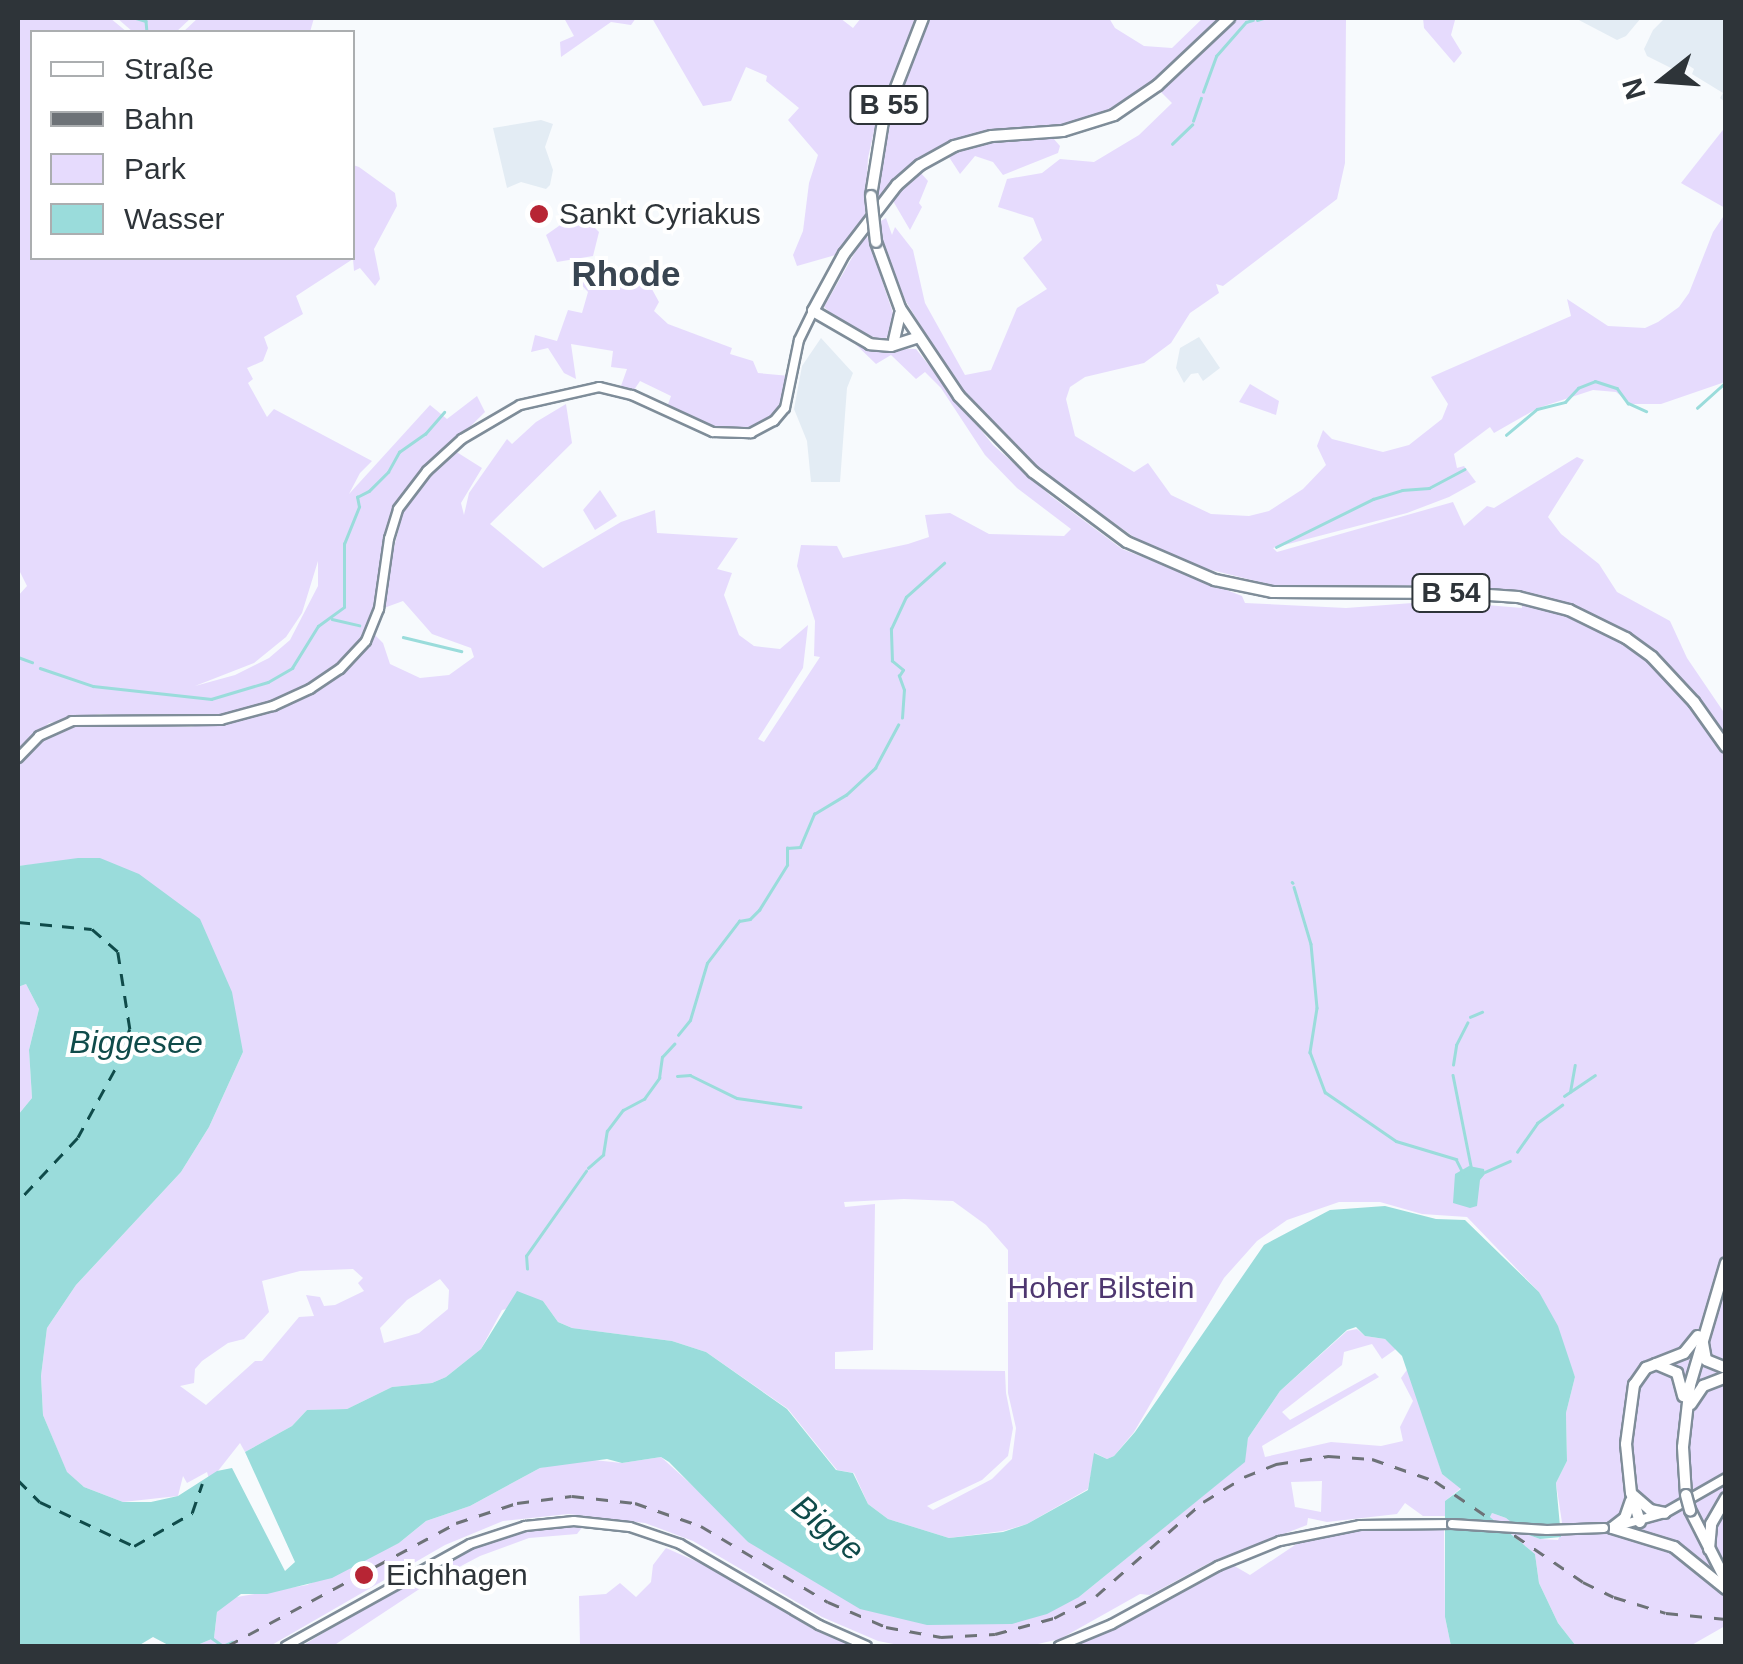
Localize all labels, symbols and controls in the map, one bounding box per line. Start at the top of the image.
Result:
legend [30,30,355,260]
north arrow [1613,30,1713,130]
text: Straße [124,52,214,85]
text: N [1616,75,1652,103]
road number: B 55 [849,82,929,128]
text: Bahn [124,102,194,135]
text: Park [124,152,186,185]
place label: Sankt Cyriakus [559,196,761,232]
text: Wasser [124,202,225,235]
marker: Sankt Cyriakus [528,203,550,225]
district label: Rhode [572,253,680,295]
road number: B 54 [1411,570,1491,616]
water label: Biggesee [69,1023,203,1061]
park label: Hoher Bilstein [1008,1270,1194,1306]
water label: Bigge [784,1487,872,1569]
place label: Eichhagen [386,1557,528,1593]
marker: Eichhagen [351,1562,377,1588]

